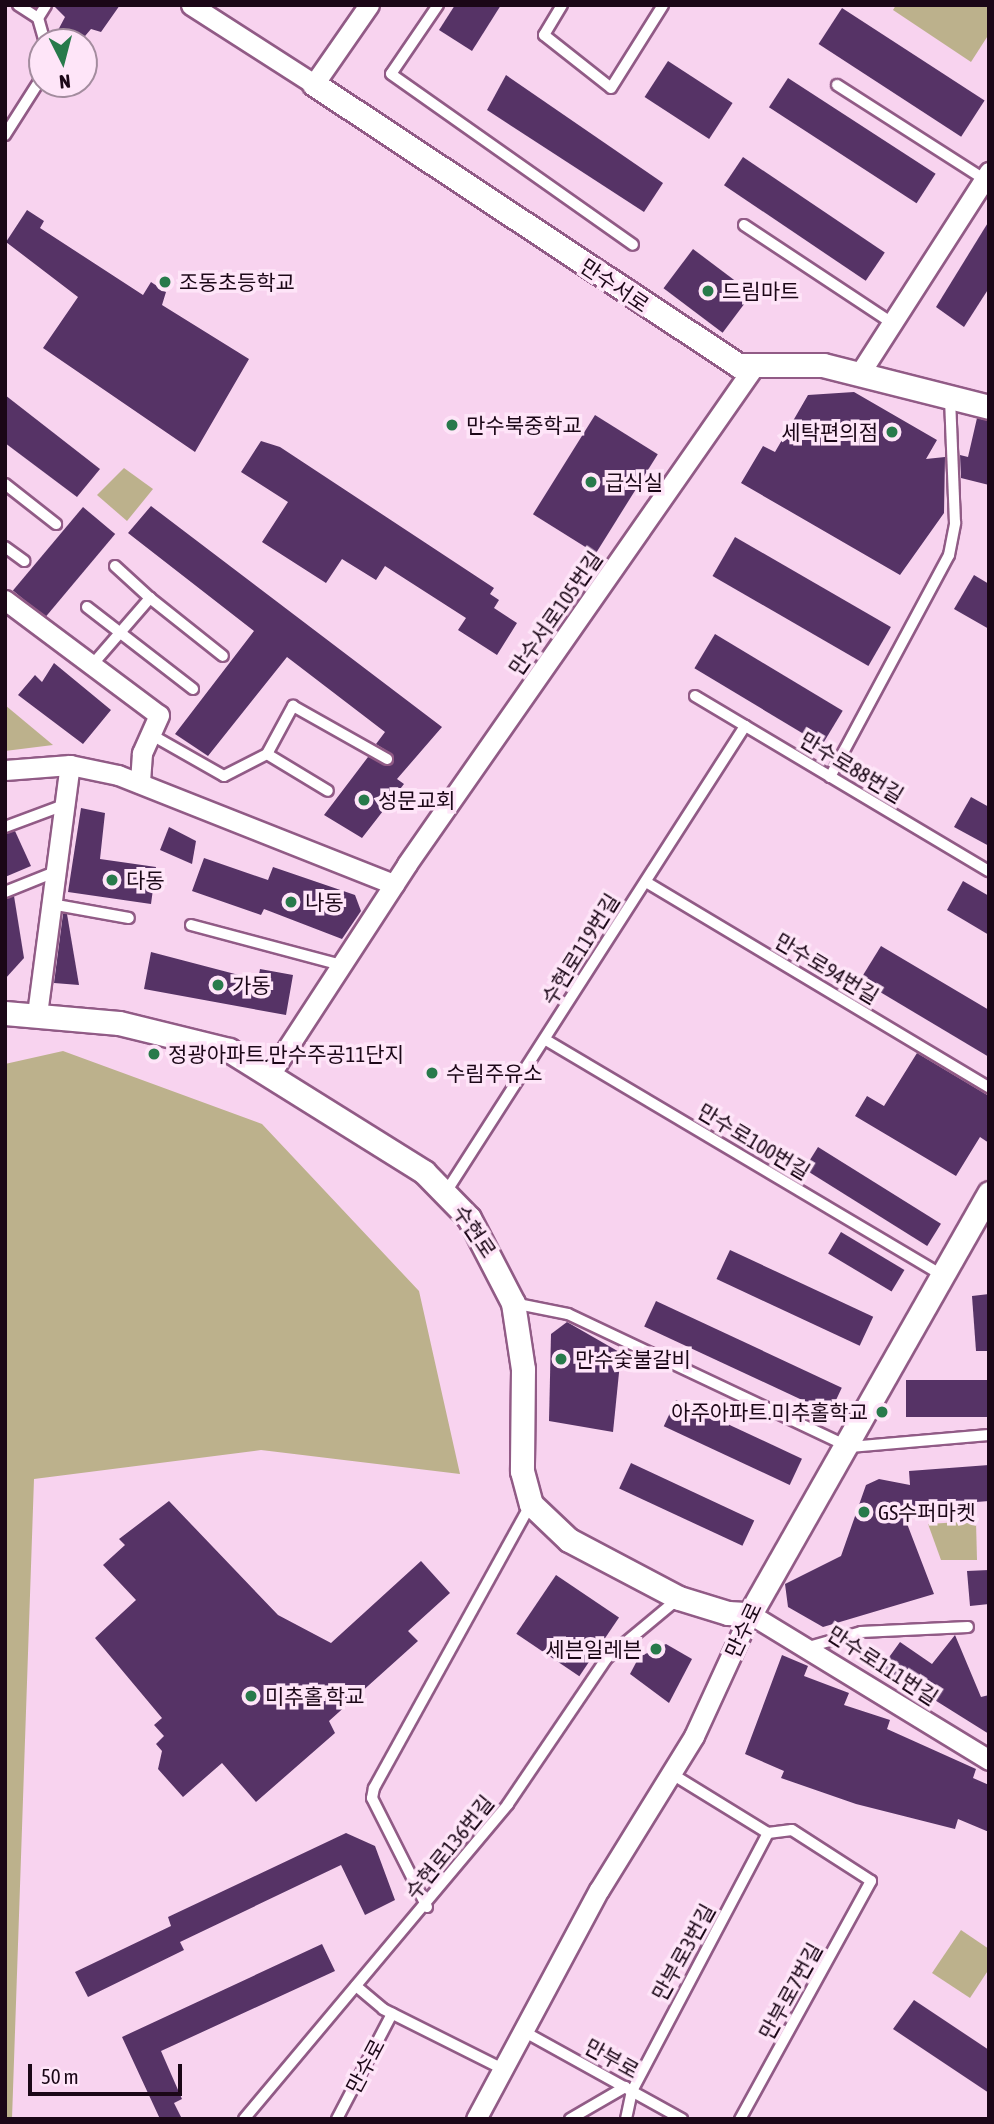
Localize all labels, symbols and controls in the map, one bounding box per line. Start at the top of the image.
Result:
north arrow [28,28,98,98]
text: N [58,70,72,93]
street label: 만수서로 [576,253,654,317]
place label: 조동초등학교 [179,269,295,295]
marker: 조동초등학교 [157,274,173,290]
place label: 드림마트 [722,278,799,304]
marker: 드림마트 [700,283,716,299]
place label: 만수북중학교 [466,412,582,438]
marker: 만수북중학교 [444,417,460,433]
place label: 세탁편의점 [781,419,878,445]
marker: 세탁편의점 [884,424,900,440]
place label: 급식실 [605,469,663,495]
marker: 급식실 [583,474,599,490]
street label: 만수서로105번길 [503,546,607,680]
street label: 만수로88번길 [796,726,908,808]
place label: 성문교회 [378,787,455,813]
marker: 성문교회 [356,792,372,808]
place label: 다동 [126,867,165,893]
marker: 다동 [104,872,120,888]
place label: 나동 [305,889,344,915]
street label: 수현로119번길 [536,889,624,1009]
marker: 나동 [283,894,299,910]
street label: 만수로94번길 [771,927,883,1009]
place label: 가동 [232,972,271,998]
marker: 가동 [210,977,226,993]
place label: 정광아파트.만수주공11단지 [168,1041,404,1067]
marker: 정광아파트.만수주공11단지 [146,1046,162,1062]
place label: 수림주유소 [446,1060,543,1086]
marker: 수림주유소 [424,1065,440,1081]
street label: 만수로100번길 [693,1098,815,1184]
street label: 수현로 [448,1200,502,1262]
place label: 만수숯불갈비 [575,1346,691,1372]
marker: 만수숯불갈비 [553,1351,569,1367]
place label: 아주아파트.미추홀학교 [671,1399,868,1425]
marker: 아주아파트.미추홀학교 [874,1404,890,1420]
place label: GS수퍼마켓 [878,1499,975,1525]
marker: GS수퍼마켓 [856,1504,872,1520]
street label: 만수로 [719,1598,767,1662]
street label: 만수로111번길 [823,1620,943,1710]
place label: 세븐일레븐 [545,1636,642,1662]
marker: 세븐일레븐 [648,1641,664,1657]
place label: 미추홀 학교 [265,1683,364,1709]
marker: 미추홀 학교 [243,1688,259,1704]
street label: 수현로136번길 [399,1790,499,1904]
street label: 만부로3번길 [646,1899,720,2005]
street label: 만부로7번길 [753,1938,827,2044]
street label: 만부로 [581,2033,643,2083]
street label: 만수로 [340,2034,390,2098]
scale bar [32,2050,186,2094]
text: 50 m [41,2064,79,2088]

